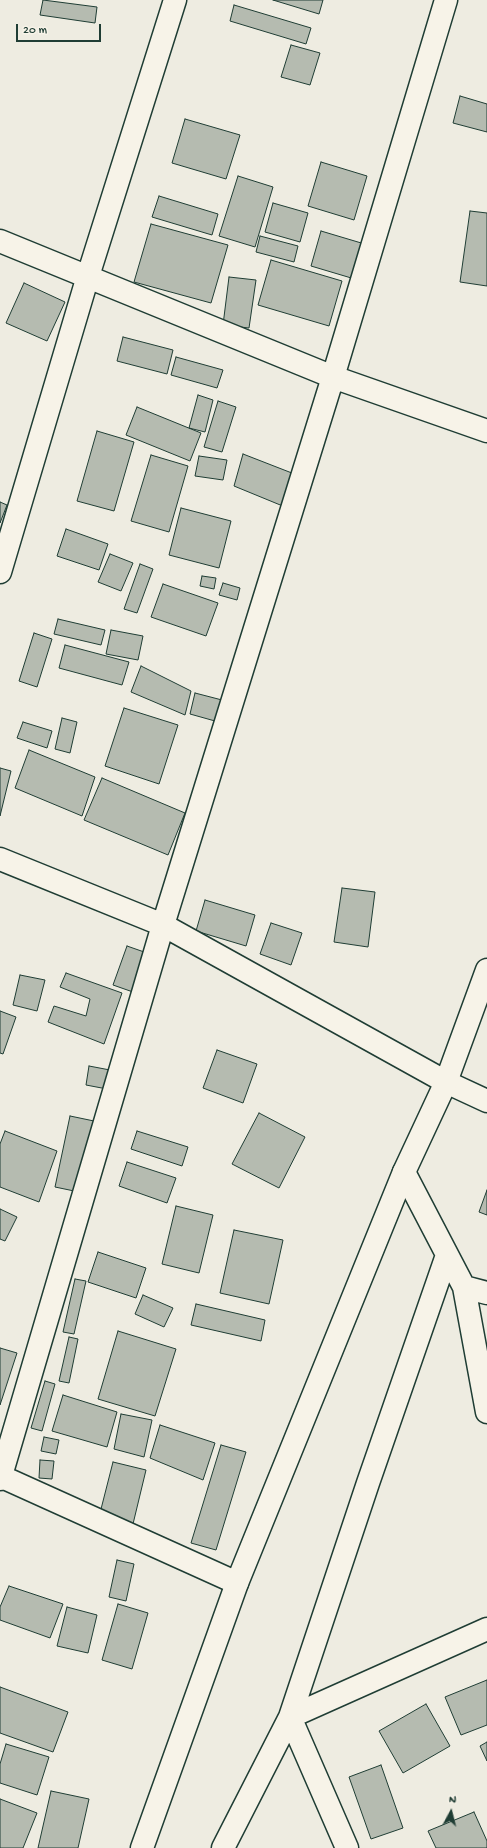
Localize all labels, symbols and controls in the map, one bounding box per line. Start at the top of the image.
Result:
scale bar [18,16,103,42]
text: 20 m [23,24,47,38]
north arrow [431,1792,471,1832]
text: N [448,1794,457,1806]

